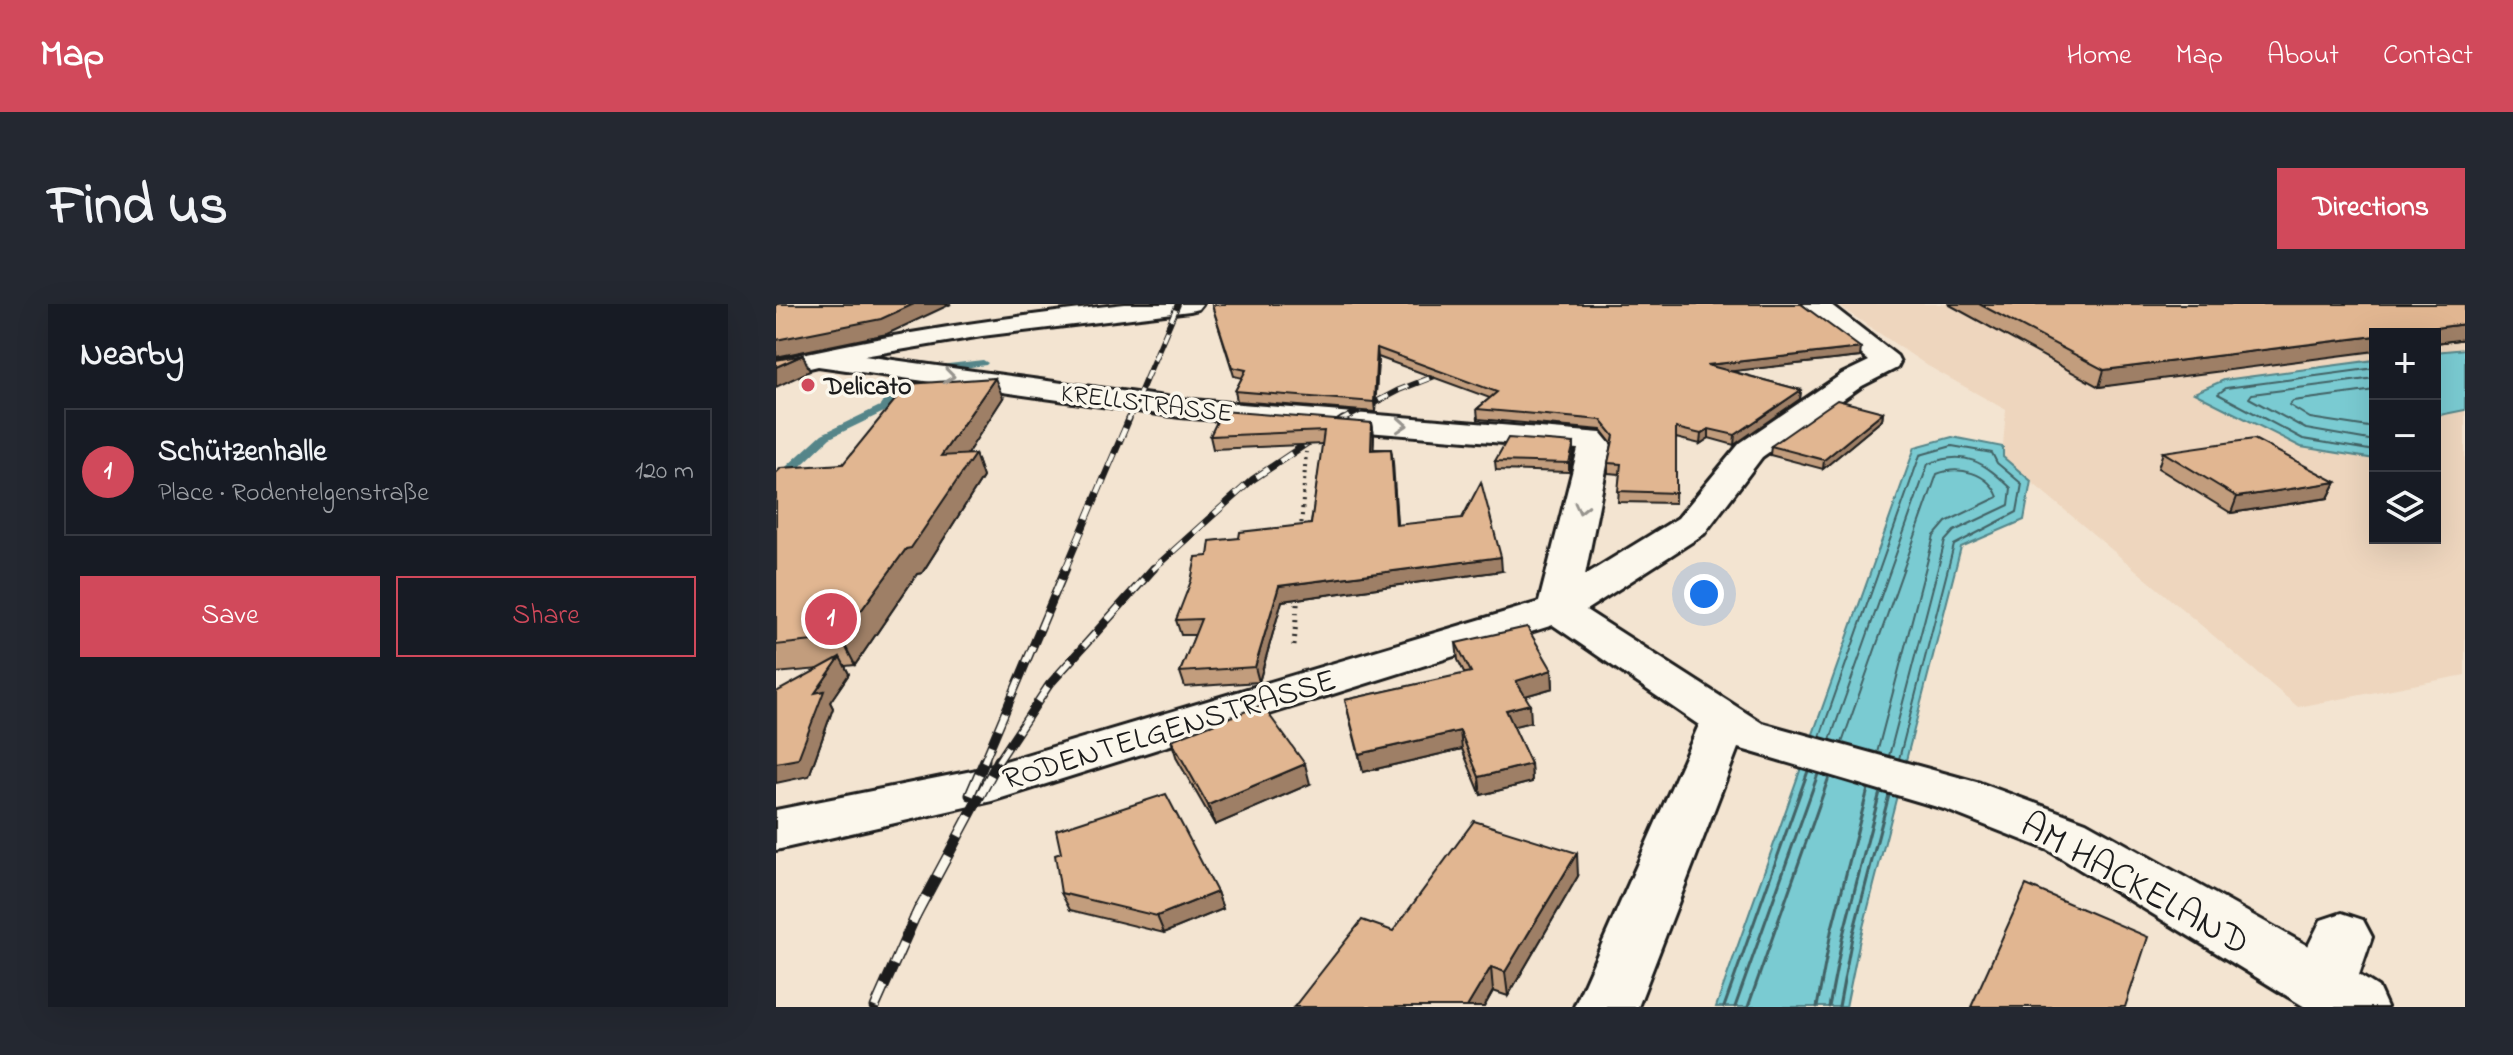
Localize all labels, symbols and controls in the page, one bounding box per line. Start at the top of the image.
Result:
text: Map [40,28,104,84]
text: Home [2066,36,2132,77]
text: Map [2176,36,2223,77]
text: About [2267,36,2339,77]
text: Contact [2383,36,2473,77]
text: Find us [48,168,228,249]
button: Directions [2277,168,2465,249]
map controls [2369,328,2441,544]
button: + [2369,328,2441,400]
text: Nearby [80,331,184,381]
one-way arrow [942,367,956,384]
place label: Delicato [823,369,912,407]
marker: Delicato [799,376,817,394]
street label: KRELLSTRASSE [1058,376,1235,434]
button: − [2369,400,2441,472]
one-way arrow [1396,416,1409,433]
text: Schützenhalle [158,431,327,475]
text: 1 [104,453,112,491]
text: 120 m [635,453,694,491]
button: layers [2369,472,2441,544]
text: Place · Rodentelgenstraße [158,475,429,513]
one-way arrow [1573,501,1590,514]
your location [1684,574,1724,614]
button: Save [80,576,380,657]
button: Share [396,576,696,657]
pin: 1 [805,589,857,649]
street label: RODENTELGENSTRASSE [998,658,1343,804]
street label: AM HACKELAND [2009,799,2259,972]

